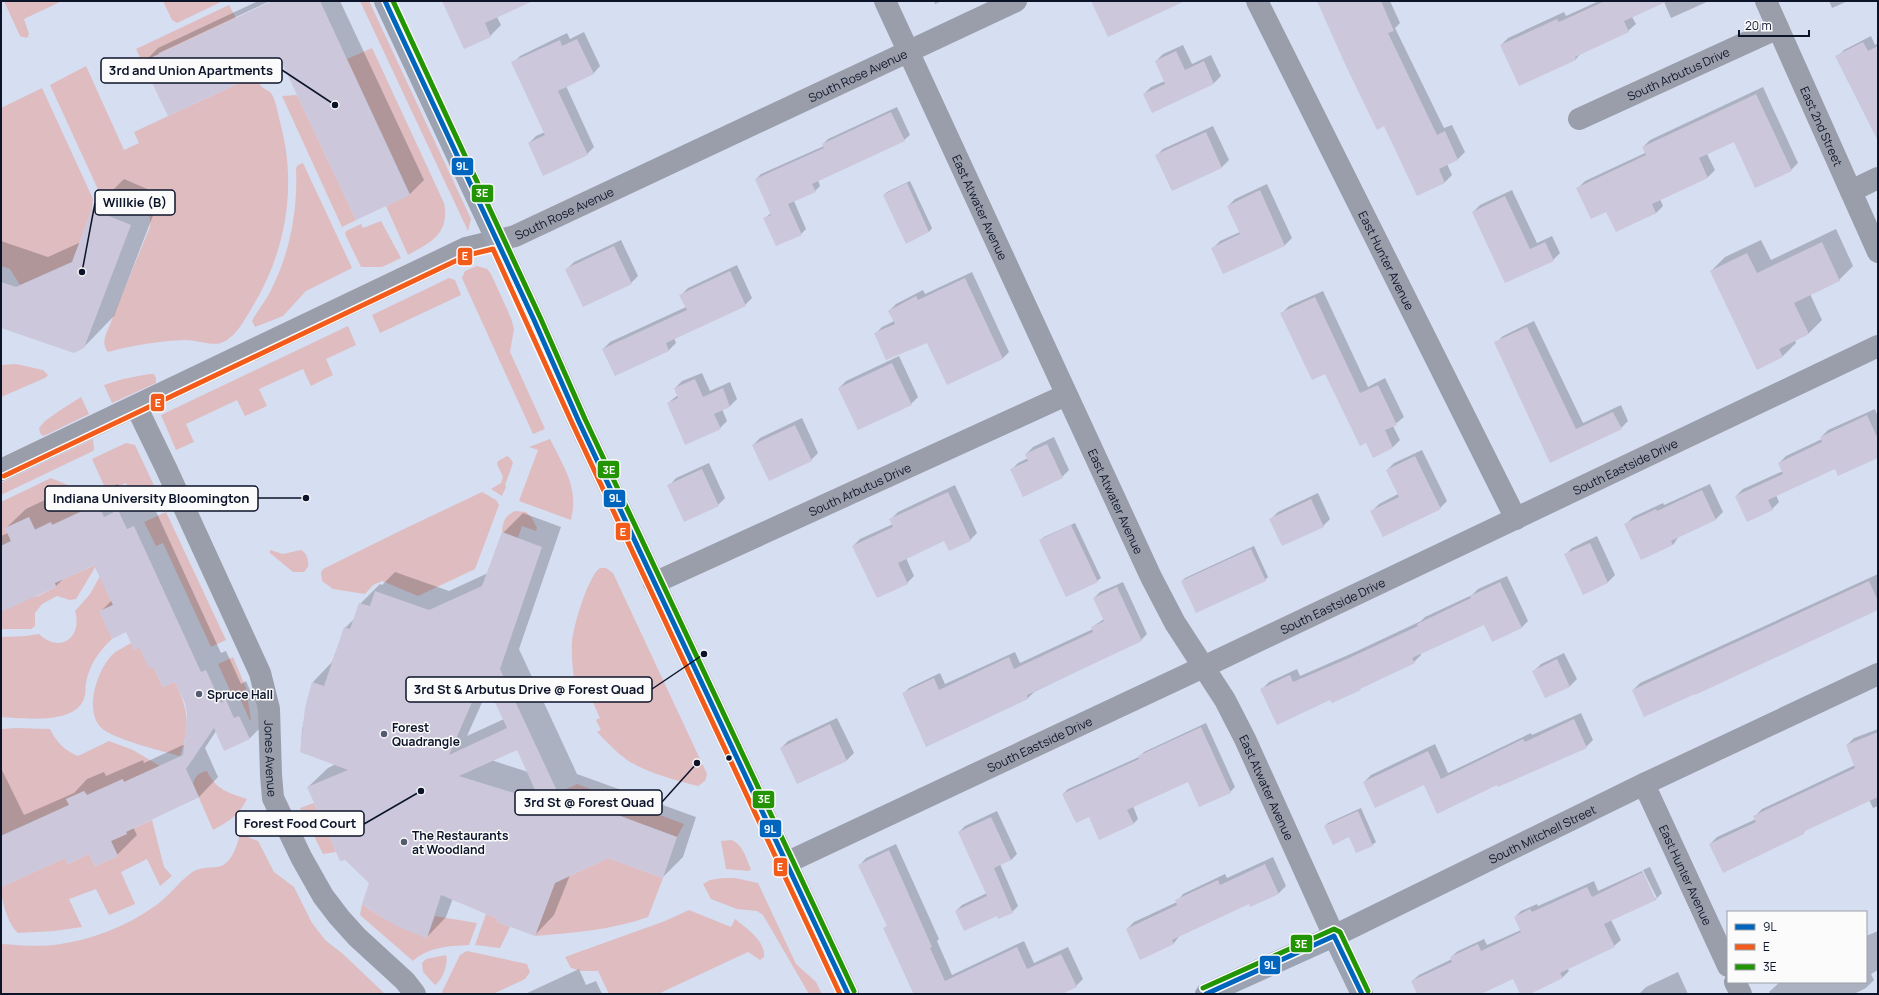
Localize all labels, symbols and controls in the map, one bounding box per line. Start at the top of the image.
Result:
scale bar [1739,12,1809,38]
text: 20 m [1745,17,1772,34]
street label: South Arbutus Drive [1624,43,1732,104]
street label: South Rose Avenue [805,45,910,106]
callout: 3rd and Union Apartments [101,58,282,83]
text: 3rd and Union Apartments [109,61,273,79]
street label: East 2nd Street [1797,83,1847,169]
street label: East Atwater Avenue [949,152,1012,262]
line badge: 9L [451,157,474,176]
text: 9L [456,158,468,173]
street label: South Rose Avenue [512,182,616,243]
line badge: 3E [471,184,494,203]
text: 3E [476,185,488,200]
callout: Willkie (B) [95,190,175,215]
text: Willkie (B) [103,193,167,211]
street label: East Hunter Avenue [1355,208,1419,313]
line badge: E [457,247,473,266]
text: E [462,248,468,263]
line badge: E [150,393,165,412]
text: E [155,395,161,410]
street label: South Eastside Drive [1570,434,1680,499]
street label: East Atwater Avenue [1084,446,1148,557]
street label: South Arbutus Drive [806,458,914,520]
line badge: 3E [597,460,620,479]
text: 3E [603,462,615,477]
callout: Indiana University Bloomington [45,486,258,511]
text: Indiana University Bloomington [53,489,249,507]
line badge: 9L [603,489,626,508]
text: 9L [609,490,621,505]
line badge: E [615,522,631,541]
text: E [620,524,626,539]
street label: South Eastside Drive [1277,573,1388,638]
callout: 3rd St & Arbutus Drive @ Forest Quad [406,677,652,702]
text: 3rd St & Arbutus Drive @ Forest Quad [414,680,644,698]
place label: Spruce Hall [207,686,273,703]
marker: Spruce Hall [194,689,204,699]
street label: South Eastside Drive [984,712,1095,776]
place label: Forest Quadrangle [392,719,460,750]
street label: Jones Avenue [261,720,281,797]
marker: Forest Quadrangle [379,729,389,739]
street label: East Atwater Avenue [1236,731,1298,843]
unlabelled marker [724,753,734,763]
callout: 3rd St @ Forest Quad [515,790,662,815]
line badge: 3E [752,790,775,809]
text: 3E [758,791,770,806]
text: 3rd St @ Forest Quad [524,793,654,811]
street label: South Mitchell Street [1486,800,1599,867]
callout: Forest Food Court [236,811,364,836]
text: Forest Food Court [244,814,357,832]
line badge: 9L [759,819,782,838]
text: 9L [764,821,776,836]
street label: East Hunter Avenue [1655,822,1716,928]
place label: The Restaurants at Woodland [412,827,509,858]
marker: The Restaurants at Woodland [399,837,409,847]
line badge: E [773,857,788,877]
text: E [777,859,783,874]
legend [1727,911,1867,983]
text: 9L [1763,918,1777,935]
line badge: 3E [1290,934,1313,953]
text: 3E [1295,936,1307,951]
text: E [1763,938,1770,955]
line badge: 9L [1259,955,1281,975]
text: 9L [1264,957,1276,972]
text: 3E [1763,958,1777,975]

